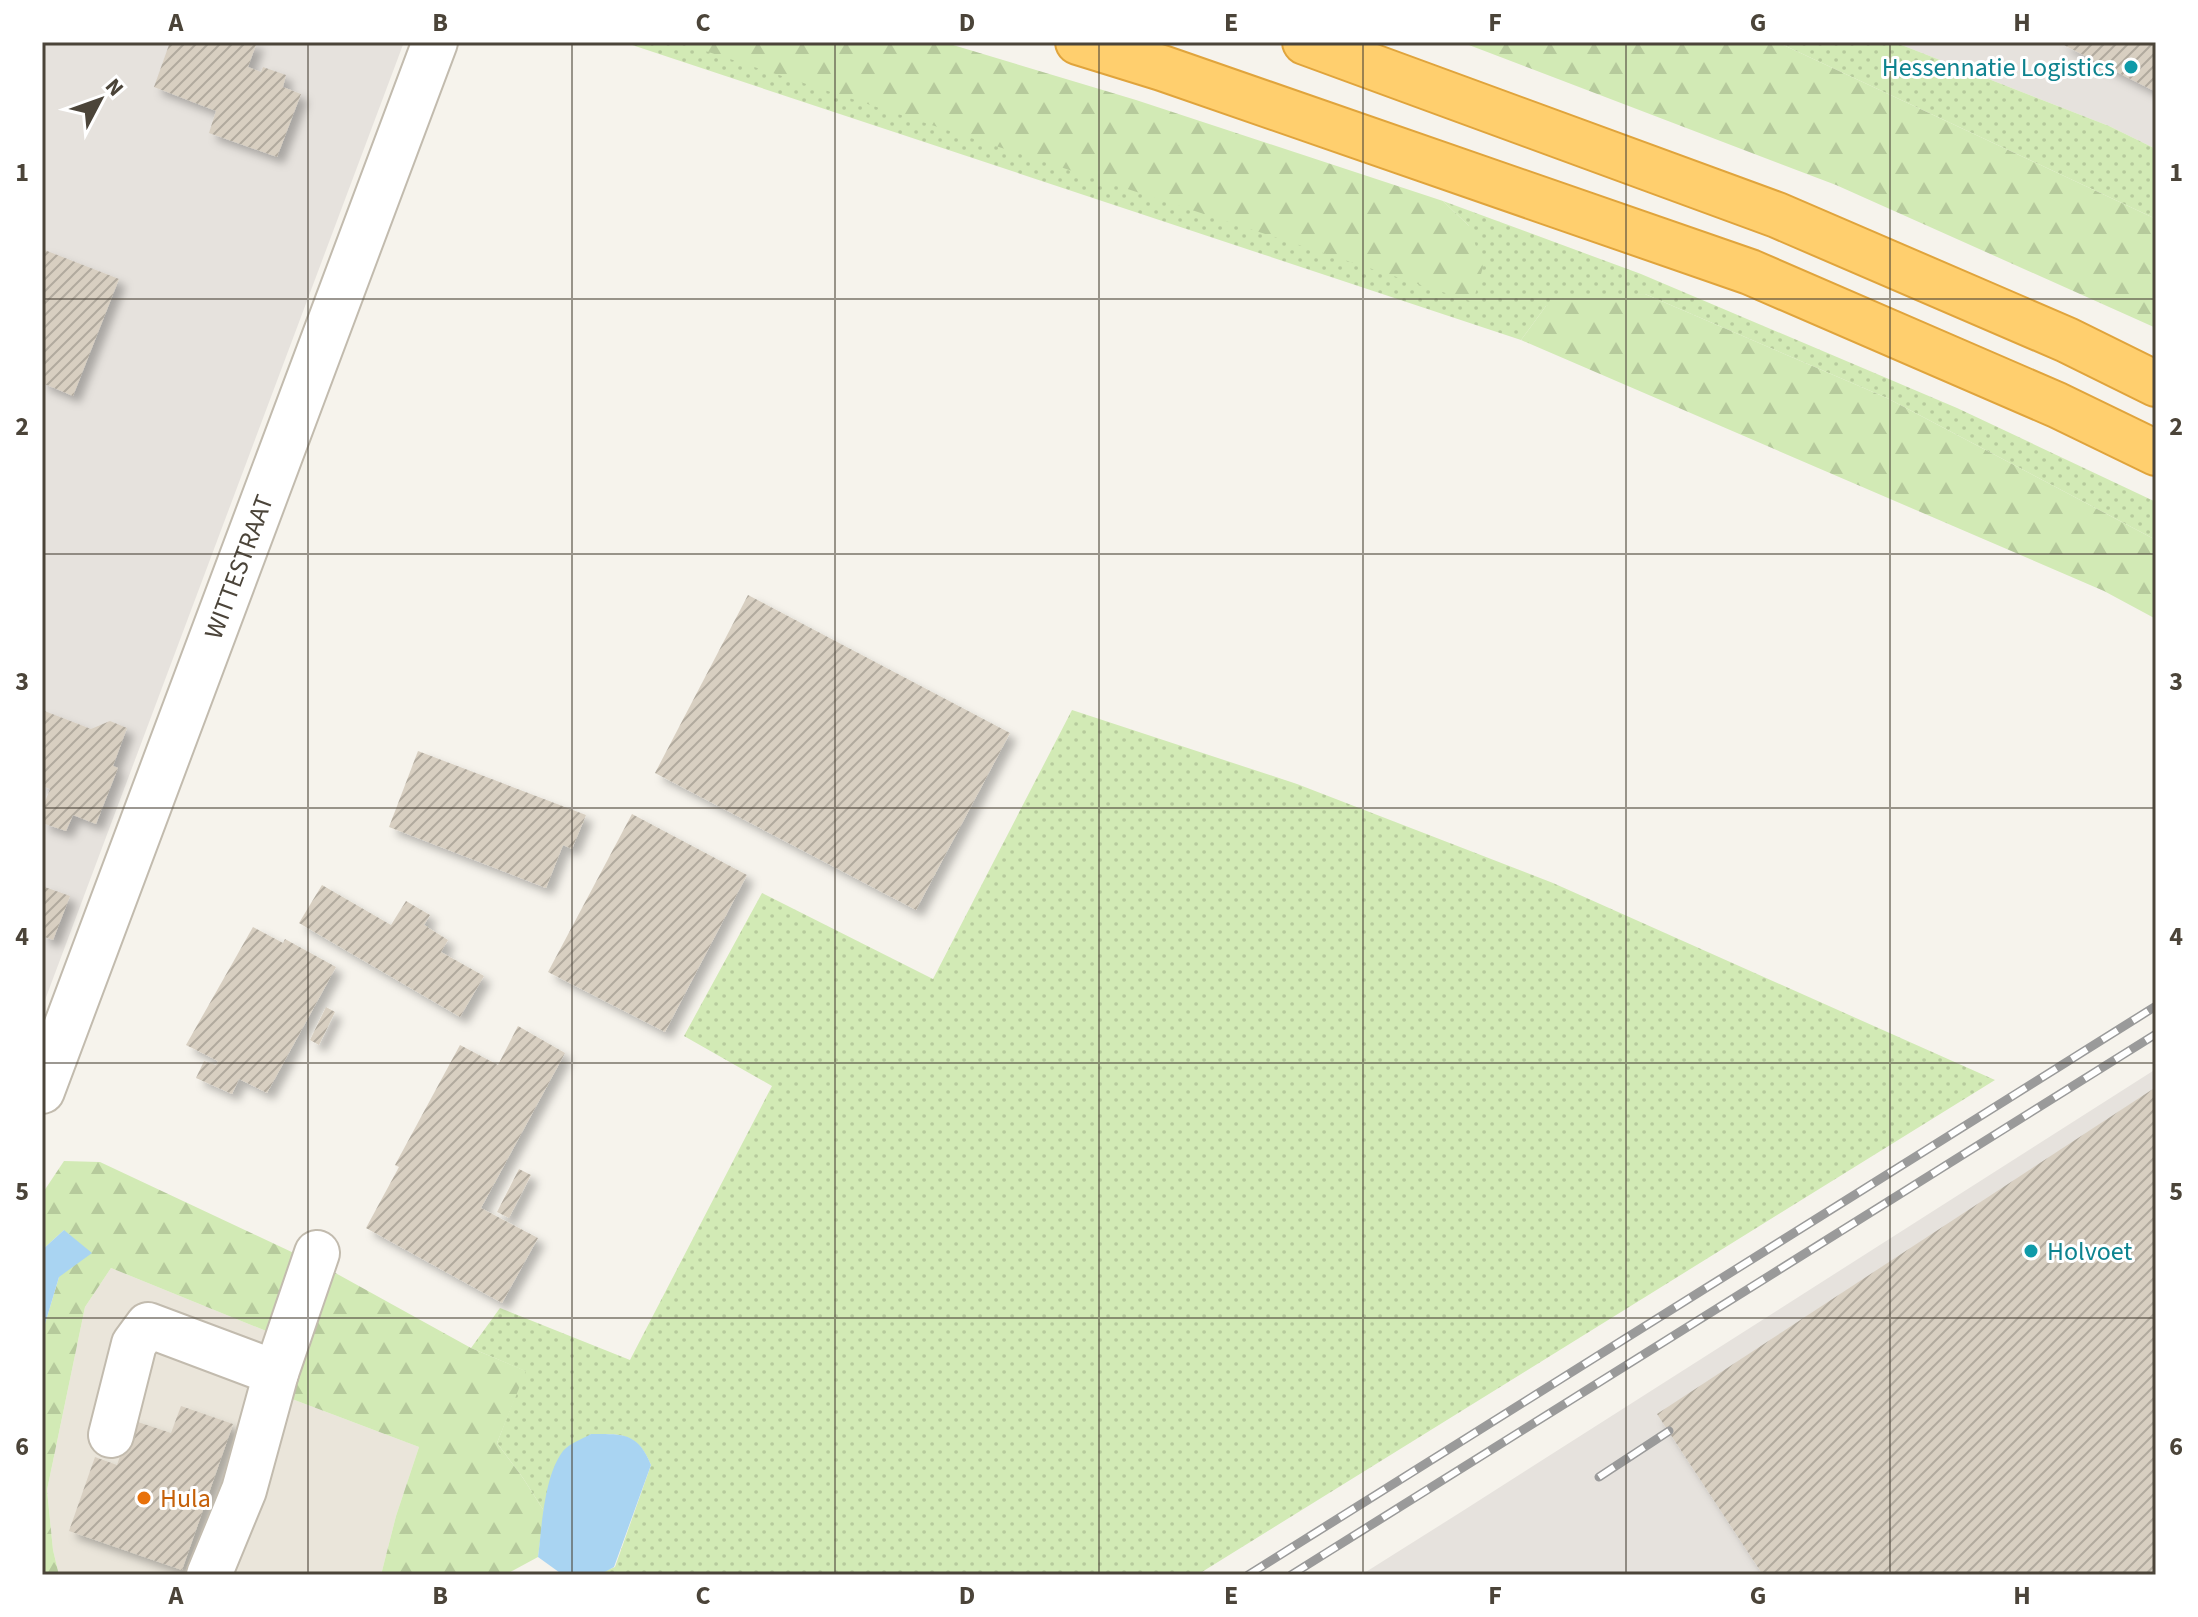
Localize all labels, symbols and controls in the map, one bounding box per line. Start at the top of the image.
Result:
text: A [168,4,185,41]
text: B [432,4,448,41]
text: C [695,4,711,41]
text: D [959,4,975,41]
text: E [1224,4,1238,41]
text: F [1488,4,1502,41]
text: G [1750,4,1766,41]
text: H [2013,4,2031,41]
place label: Hessennatie Logistics [1882,49,2115,86]
marker: Hessennatie Logistics [2122,58,2140,76]
north arrow [60,60,140,140]
text: N [97,72,131,104]
text: 1 [15,154,29,191]
text: 1 [2169,154,2183,191]
text: 2 [15,408,29,445]
text: 2 [2169,408,2183,445]
street label: WITTESTRAAT [195,489,282,644]
text: 3 [15,663,29,700]
text: 3 [2169,663,2183,700]
text: 4 [15,918,29,955]
text: 4 [2169,918,2183,955]
text: 5 [15,1173,29,1210]
text: 5 [2169,1173,2183,1210]
place label: Holvoet [2047,1233,2132,1270]
marker: Holvoet [2022,1242,2040,1260]
text: 6 [15,1428,29,1465]
text: 6 [2169,1428,2183,1465]
place label: Hula [160,1480,211,1517]
marker: Hula [135,1489,153,1507]
text: A [168,1577,185,1614]
text: B [432,1577,448,1614]
text: C [695,1577,711,1614]
text: D [959,1577,975,1614]
text: E [1224,1577,1238,1614]
text: F [1488,1577,1502,1614]
text: G [1750,1577,1766,1614]
text: H [2013,1577,2031,1614]

